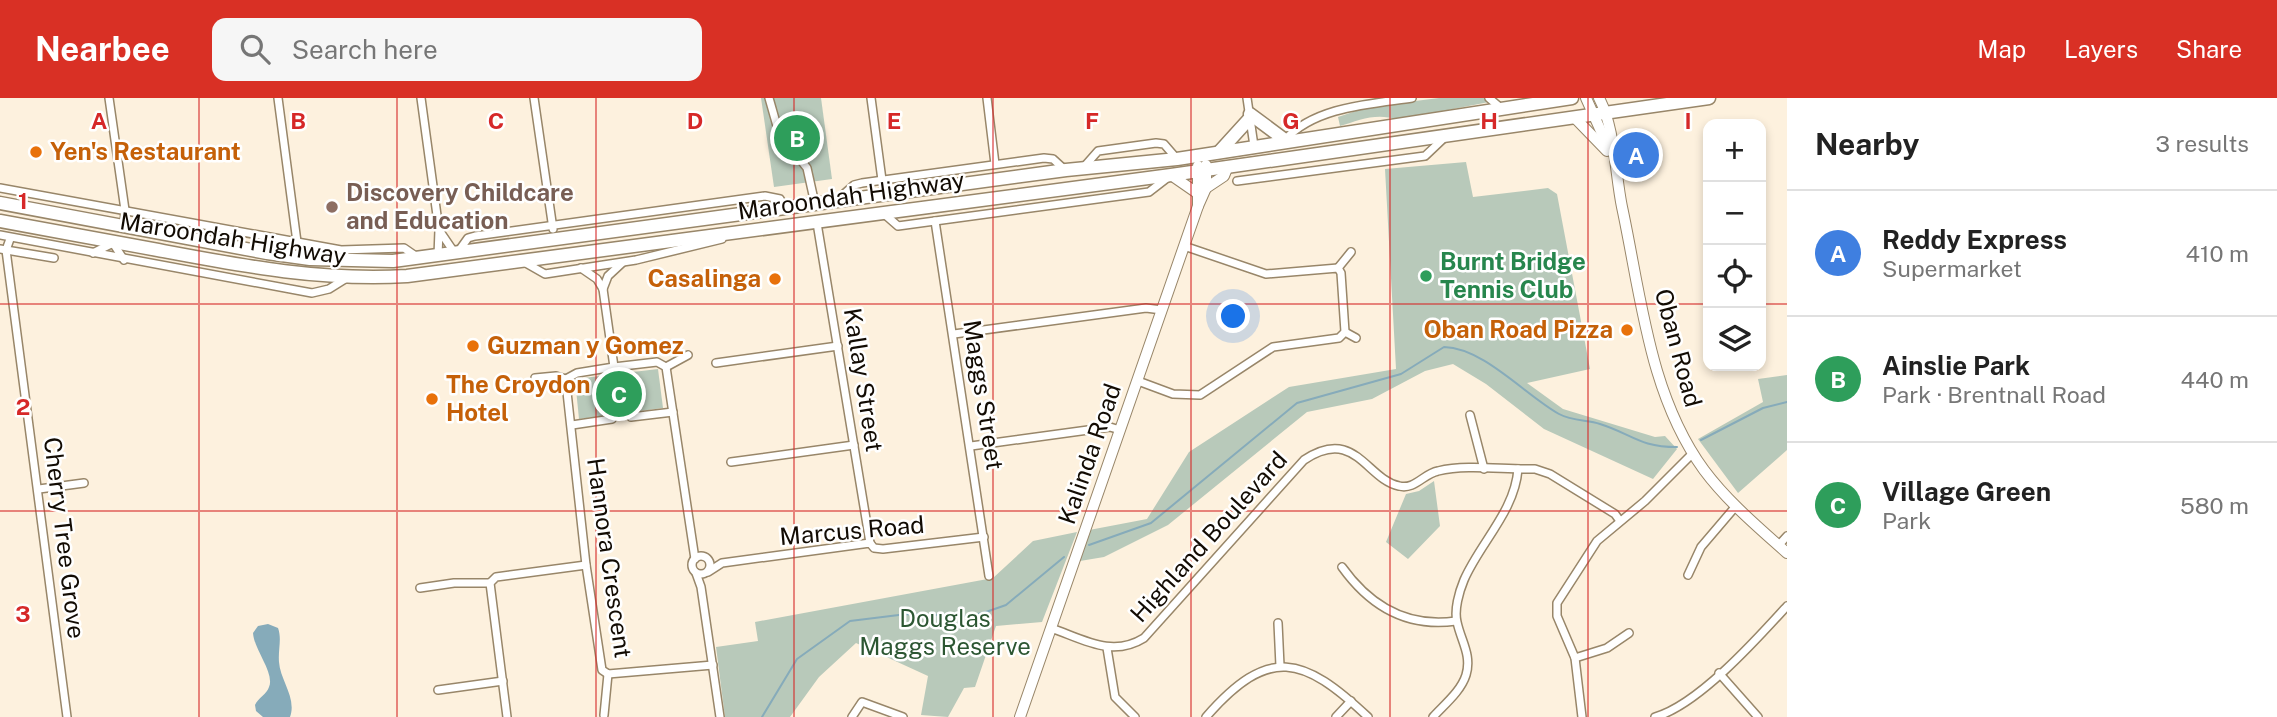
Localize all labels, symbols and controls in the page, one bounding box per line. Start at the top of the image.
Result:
search box [212,18,702,81]
text: Nearbee [35,30,170,68]
icon: search [236,30,274,68]
text: Search here [292,34,438,65]
text: Map [1977,35,2026,63]
text: Layers [2064,35,2138,63]
text: Share [2176,35,2242,63]
text: A [91,107,108,134]
text: B [290,107,306,134]
text: C [488,107,504,134]
text: D [687,107,703,134]
text: E [887,107,901,134]
text: F [1085,107,1099,134]
text: G [1282,107,1300,134]
text: H [1480,107,1498,134]
text: I [1684,107,1692,134]
pin: B [774,112,820,164]
map controls [1703,119,1766,371]
button: + [1703,119,1766,182]
text: Nearby [1815,126,1919,162]
pin: A [1613,129,1659,181]
text: 3 results [2155,130,2249,157]
place label: Yen's Restaurant [50,137,241,165]
marker: Yen's Restaurant [28,144,44,160]
street label: Maroondah Highway [736,165,966,225]
place label: Discovery Childcare and Education [346,178,574,234]
button: − [1703,182,1766,245]
text: 1 [18,187,28,214]
marker: Discovery Childcare and Education [324,199,340,215]
street label: Maroondah Highway [118,206,348,270]
text: Reddy Express [1882,224,2067,255]
text: A [1830,240,1846,267]
text: 410 m [2186,240,2249,267]
button: locate [1703,245,1766,308]
place label: Burnt Bridge Tennis Club [1440,247,1586,303]
text: Supermarket [1882,255,2022,282]
place label: Casalinga [647,264,761,292]
marker: Burnt Bridge Tennis Club [1418,268,1434,284]
marker: Casalinga [767,271,783,287]
street label: Oban Road [1650,285,1708,410]
your location [1216,299,1250,333]
street label: Kallay Street [839,306,889,454]
button: layers [1703,308,1766,371]
place label: Oban Road Pizza [1424,315,1613,343]
street label: Maggs Street [958,318,1010,472]
marker: Oban Road Pizza [1619,322,1635,338]
place label: Guzman y Gomez [487,331,684,359]
marker: Guzman y Gomez [465,338,481,354]
text: Ainslie Park [1882,350,2030,381]
text: B [1830,366,1846,393]
text: 440 m [2181,366,2249,393]
pin: C [596,368,642,420]
place label: The Croydon Hotel [446,370,591,426]
street label: Kalinda Road [1052,380,1126,528]
text: Park · Brentnall Road [1882,381,2106,408]
marker: The Croydon Hotel [424,391,440,407]
text: 2 [16,393,30,420]
street label: Cherry Tree Grove [39,436,91,640]
street label: Highland Boulevard [1124,445,1292,627]
street label: Hannora Crescent [582,456,638,660]
text: Village Green [1882,476,2051,507]
text: C [1830,492,1846,519]
text: 580 m [2180,492,2249,519]
text: Park [1882,507,1931,534]
street label: Marcus Road [778,510,926,550]
text: 3 [15,600,31,627]
park label: Douglas Maggs Reserve [859,604,1031,660]

